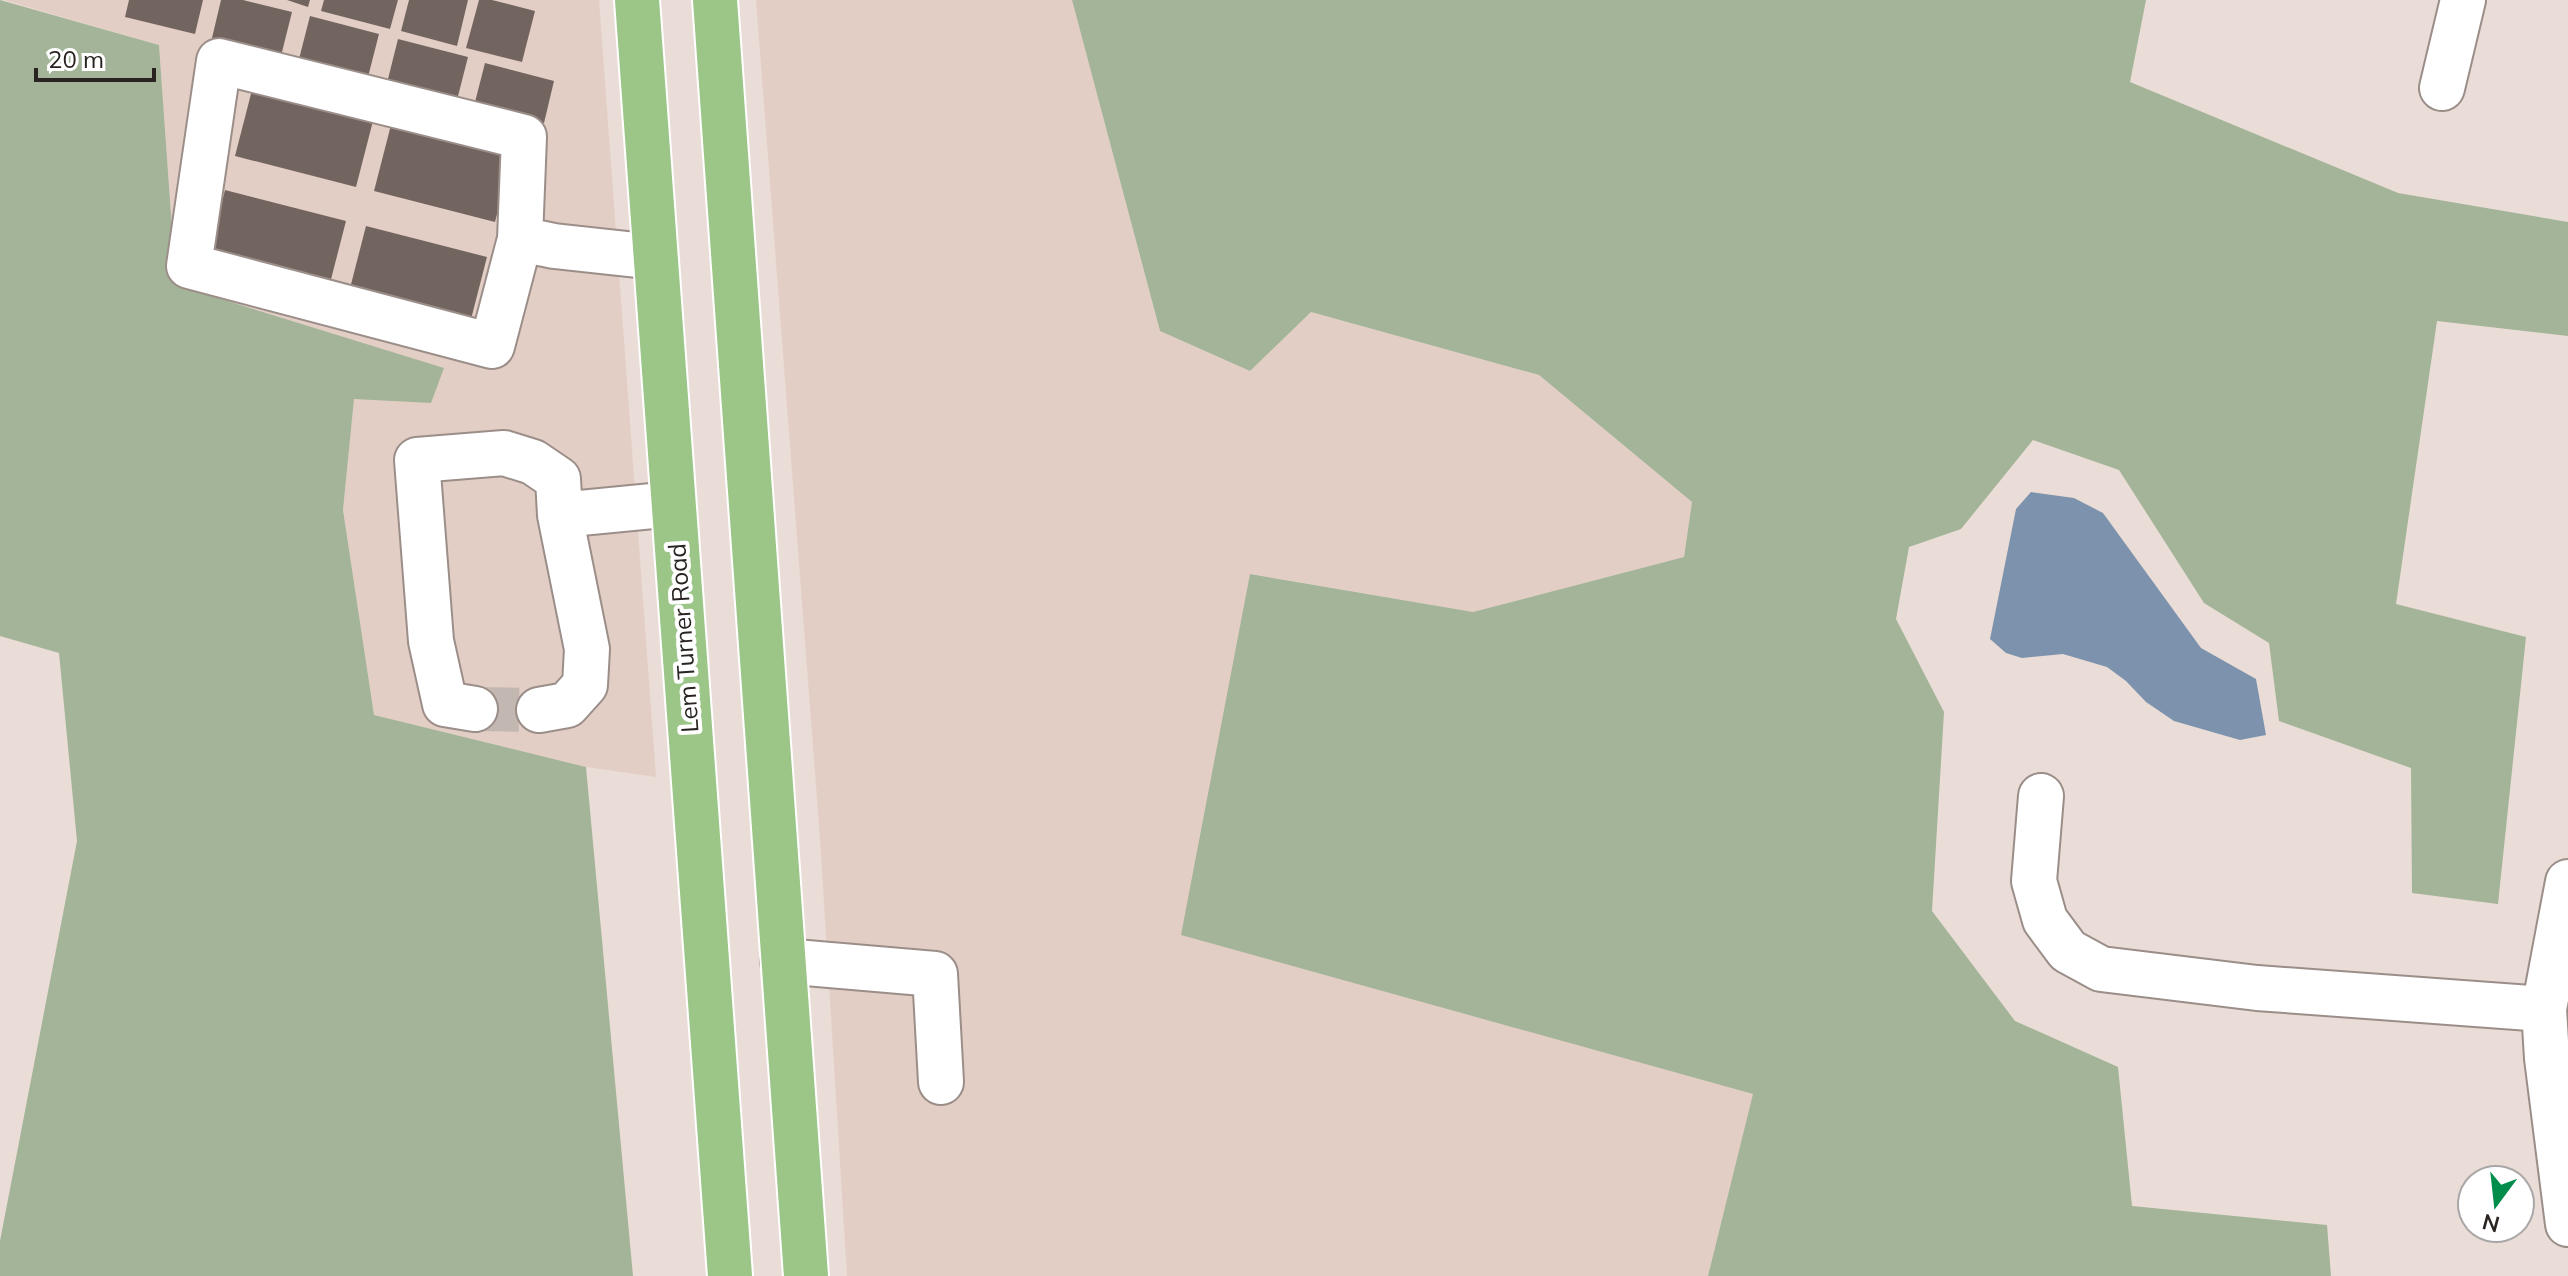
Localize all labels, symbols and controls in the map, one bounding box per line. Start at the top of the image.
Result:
scale bar [36,32,154,82]
text: 20 m [48,44,104,74]
street label: Lem Turner Road [661,542,705,734]
north arrow [2456,1164,2536,1244]
text: N [2479,1208,2502,1239]

